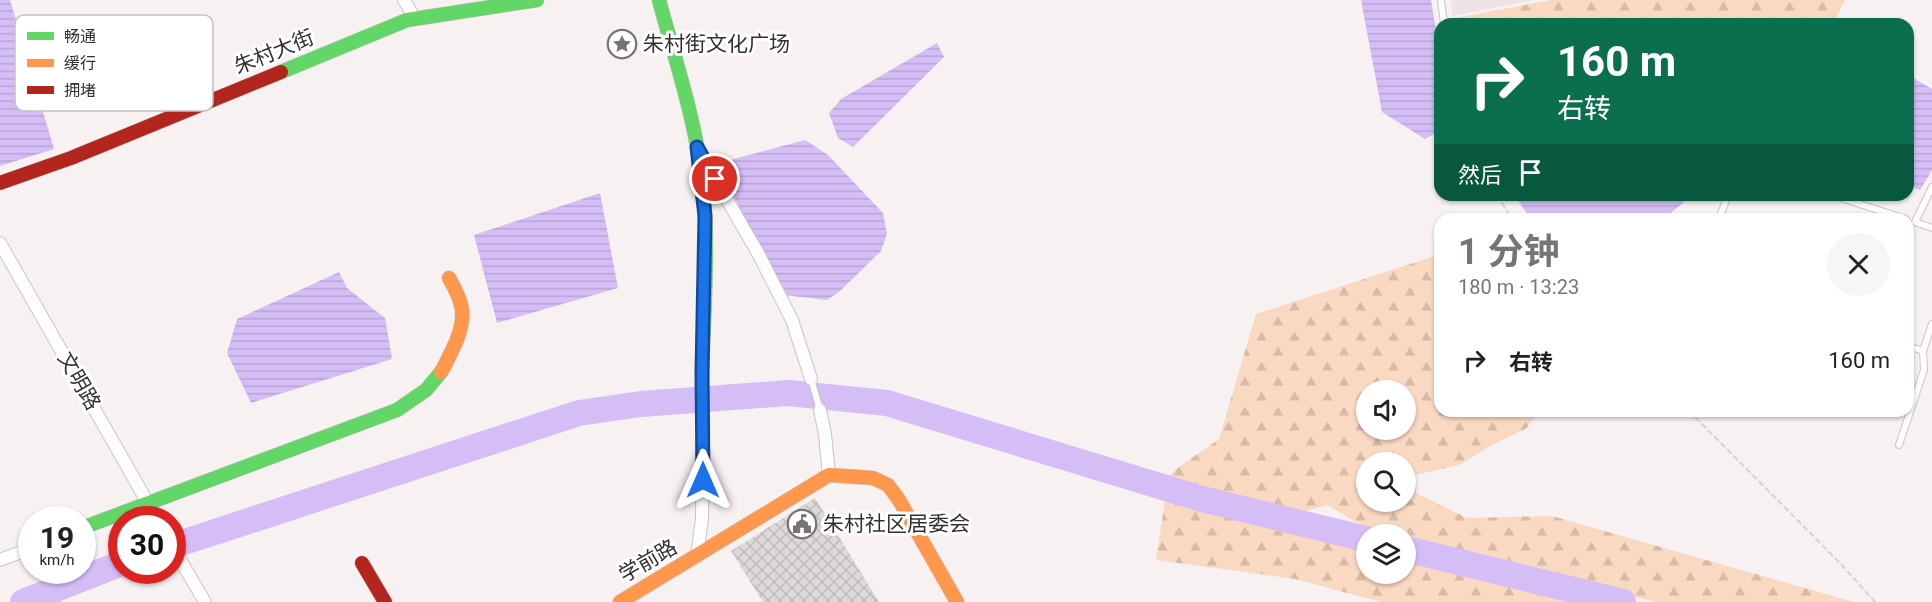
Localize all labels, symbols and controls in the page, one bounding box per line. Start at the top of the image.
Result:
legend [15,15,213,111]
street label: 朱村大街 [231,25,317,79]
text: 畅通 [64,27,96,46]
place icon: 朱村街文化广场 [606,28,638,60]
place label: 朱村街文化广场 [643,32,790,56]
text: 160 m [1557,37,1676,86]
icon: right [1458,42,1536,120]
text: 缓行 [64,54,96,73]
text: 拥堵 [64,81,96,100]
text: 右转 [1557,93,1611,125]
pin [689,153,740,204]
icon: arrive [1514,156,1547,189]
icon: arrive [698,162,731,195]
text: 然后 [1458,163,1502,188]
text: 1 分钟 [1458,231,1560,273]
button: close [1827,233,1890,296]
text: 180 m · 13:23 [1458,275,1579,299]
icon: right [1458,344,1491,377]
street label: 文明路 [53,348,105,414]
text: 160 m [1828,348,1890,373]
text: 右转 [1509,350,1553,375]
map controls [1356,380,1416,584]
button: sound [1356,380,1416,440]
position arrow [671,448,735,512]
button: search [1356,452,1416,512]
speed limit sign: 30 [108,506,186,584]
public building icon: 朱村社区居委会 [786,508,818,540]
place label: 朱村社区居委会 [823,512,970,536]
text: 19 [40,520,74,555]
button: layers [1356,524,1416,584]
street label: 学前路 [615,535,681,587]
text: km/h [39,551,75,569]

